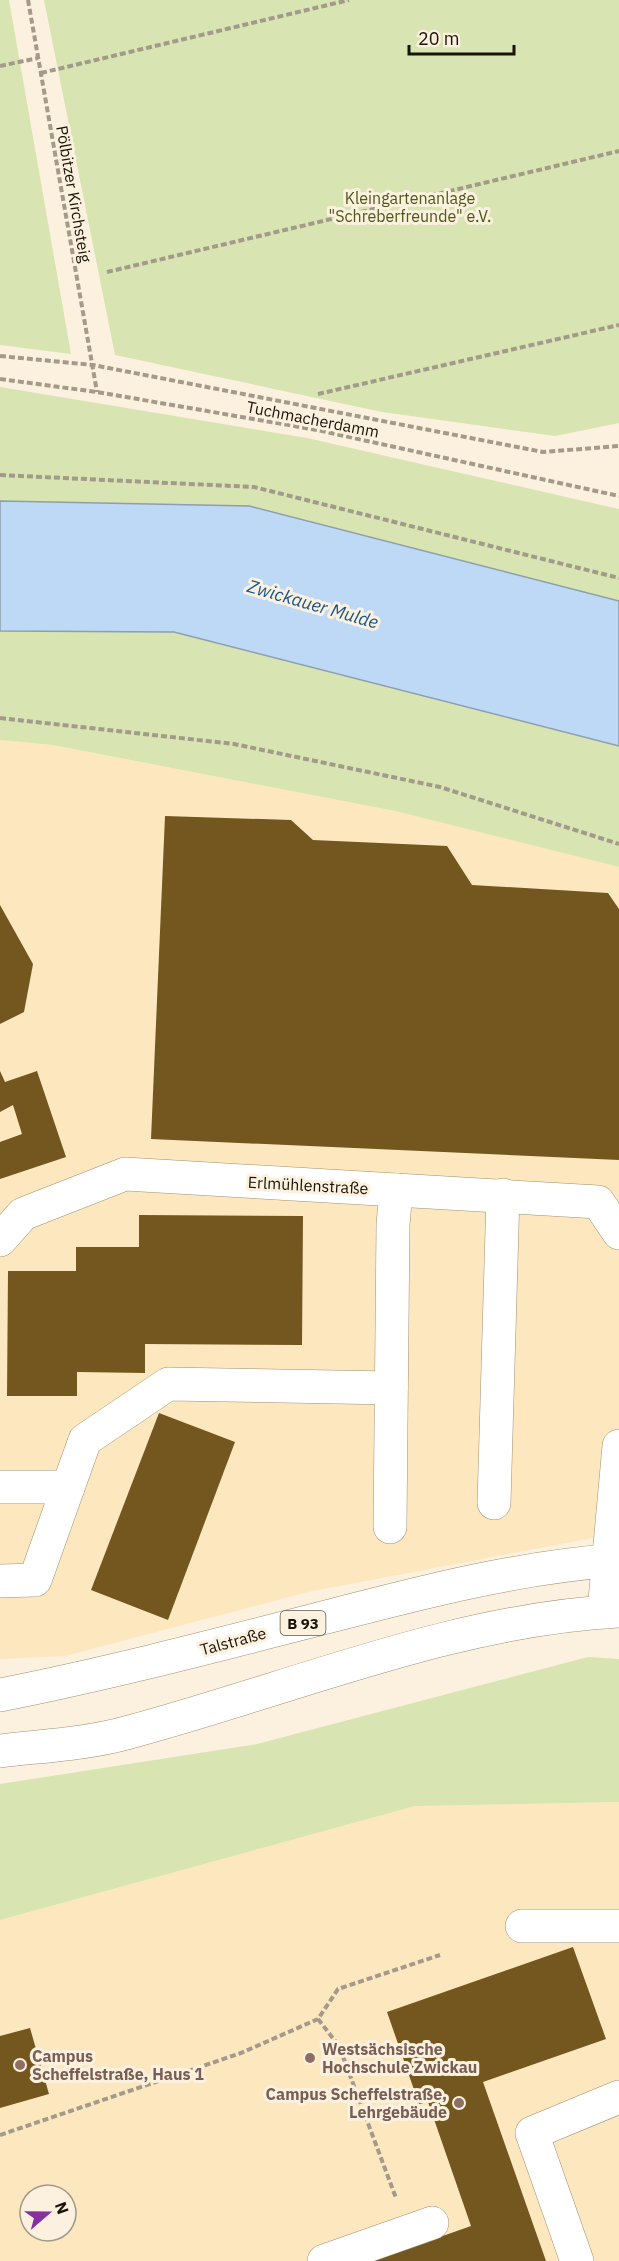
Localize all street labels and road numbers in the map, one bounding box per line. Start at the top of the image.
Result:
street label: Pölbitzer Kirchsteig [52,124,96,265]
street label: Tuchmacherdamm [245,396,381,442]
street label: Erlmühlenstraße [247,1172,369,1198]
road number: B 93 [280,1611,326,1635]
street label: Talstraße [198,1623,268,1659]

